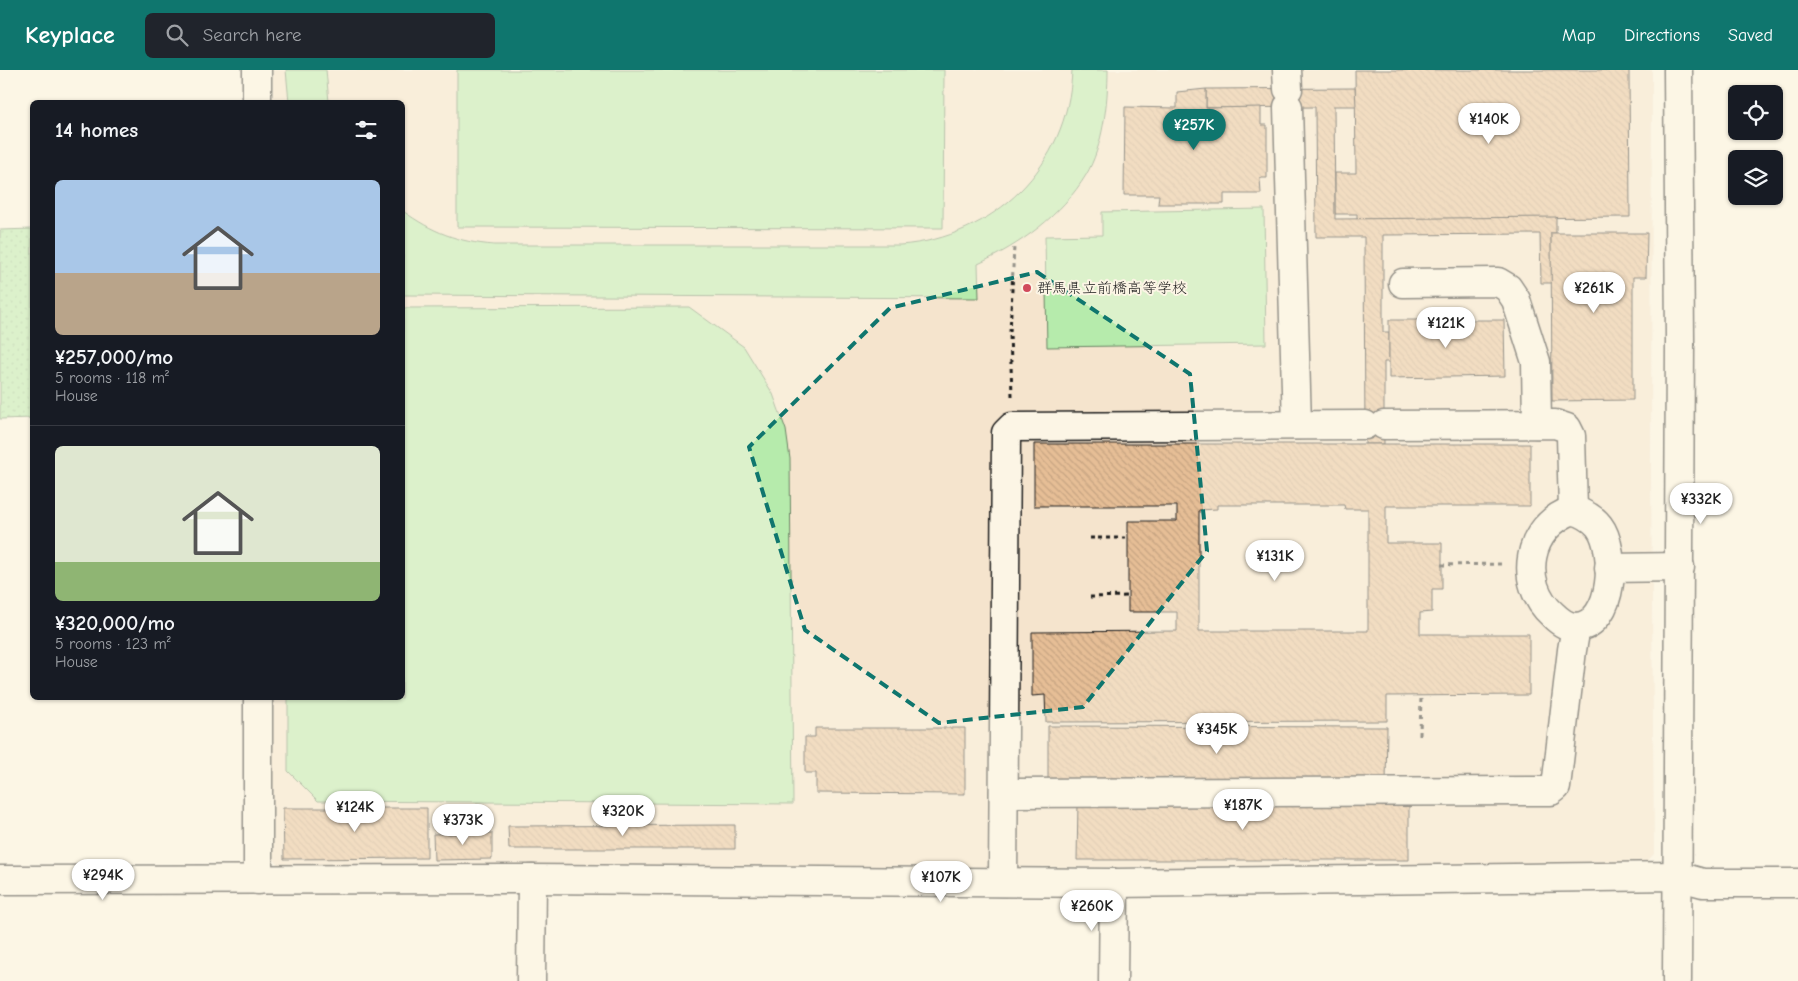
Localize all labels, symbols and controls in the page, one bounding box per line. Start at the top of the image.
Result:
search box [145,13,495,58]
text: Keyplace [25,21,115,49]
icon: search [163,21,191,49]
text: Search here [203,24,302,46]
text: Map [1562,25,1596,46]
text: Directions [1624,25,1700,46]
text: Saved [1728,25,1773,46]
map controls [1728,85,1783,205]
button: locate [1728,85,1783,140]
pin: ¥140K [1454,102,1524,145]
pin: ¥257K [1159,108,1229,151]
text: ¥140K [1469,110,1509,128]
icon: filters [352,116,380,144]
text: ¥257K [1174,116,1214,134]
text: 14 homes [55,118,138,142]
button: layers [1728,150,1783,205]
icon: home [173,213,263,303]
pin: ¥261K [1559,272,1629,314]
place label: 群馬県立前橋高等学校 [1037,279,1187,297]
text: ¥261K [1574,279,1614,297]
marker: 群馬県立前橋高等学校 [1021,282,1033,294]
pin: ¥121K [1411,306,1481,349]
text: ¥121K [1427,314,1465,332]
text: ¥257,000/mo [55,345,173,369]
text: 5 rooms · 118 m² [55,369,169,387]
text: House [55,387,98,405]
icon: home [173,478,263,568]
pin: ¥332K [1666,482,1736,525]
text: ¥332K [1681,490,1721,508]
pin: ¥131K [1240,540,1310,582]
text: ¥131K [1256,547,1294,565]
text: ¥320,000/mo [55,611,175,635]
text: 5 rooms · 123 m² [55,635,171,653]
text: House [55,653,98,671]
pin: ¥345K [1182,712,1252,755]
text: ¥345K [1197,720,1237,738]
pin: ¥187K [1208,788,1278,831]
pin: ¥124K [320,790,390,833]
pin: ¥320K [588,794,658,837]
text: ¥187K [1224,796,1262,814]
text: ¥124K [336,798,374,816]
text: ¥320K [602,802,644,820]
pin: ¥373K [428,804,498,846]
text: ¥373K [443,811,483,829]
pin: ¥294K [68,858,138,901]
pin: ¥107K [906,860,976,903]
text: ¥294K [83,866,123,884]
text: ¥107K [921,868,961,886]
pin: ¥260K [1057,890,1127,932]
text: ¥260K [1071,897,1113,915]

